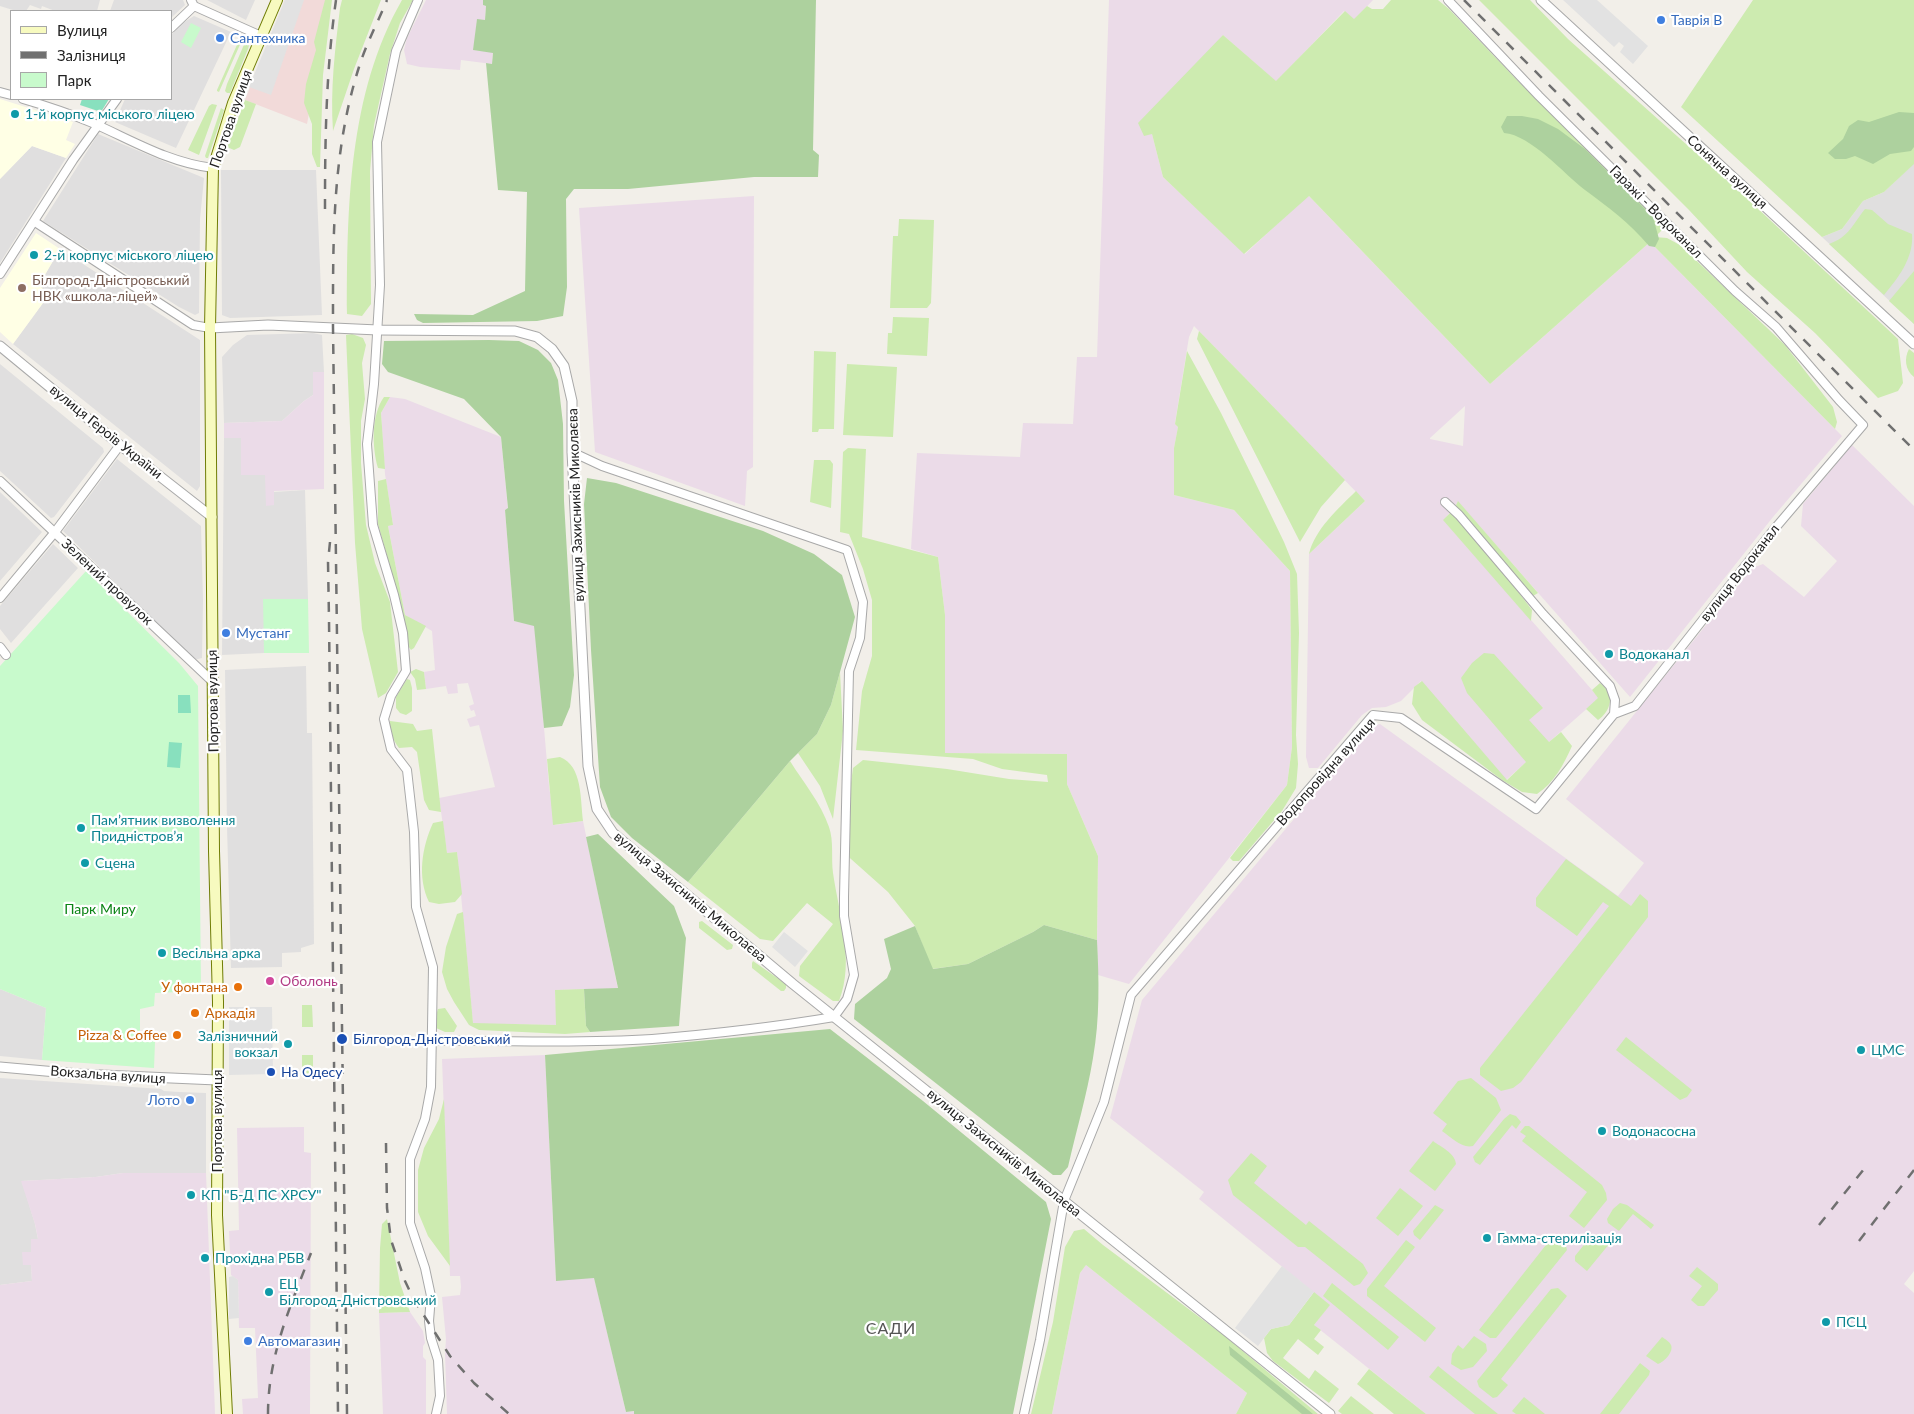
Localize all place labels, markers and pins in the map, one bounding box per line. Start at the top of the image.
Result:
place label: Таврія В [1671,12,1722,28]
marker: Таврія В [1655,14,1667,26]
place label: Сантехника [230,30,305,46]
marker: Сантехника [214,32,226,44]
place label: 1-й корпус міського ліцею [25,106,195,122]
marker: 1-й корпус міського ліцею [9,108,21,120]
place label: 2-й корпус міського ліцею [44,247,214,263]
marker: 2-й корпус міського ліцею [28,249,40,261]
place label: Білгород-Дністровський НВК «школа-ліцей» [32,272,190,304]
marker: Білгород-Дністровський НВК «школа-ліцей» [16,282,28,294]
place label: Мустанг [236,625,290,641]
marker: Мустанг [220,627,232,639]
place label: Водоканал [1619,646,1689,662]
marker: Водоканал [1603,648,1615,660]
place label: Пам’ятник визволення Придністров’я [91,812,236,844]
marker: Пам’ятник визволення Придністров’я [75,822,87,834]
place label: Сцена [95,855,135,871]
marker: Сцена [79,857,91,869]
place label: Весільна арка [172,945,261,961]
marker: Весільна арка [156,947,168,959]
place label: Оболонь [280,973,338,989]
marker: Оболонь [264,975,276,987]
place label: У фонтана [161,979,228,995]
marker: У фонтана [232,981,244,993]
place label: Аркадія [205,1005,255,1021]
marker: Аркадія [189,1007,201,1019]
place label: Pizza & Coffee [78,1027,167,1043]
place label: Залізничний вокзал [198,1028,278,1060]
marker: Pizza & Coffee [171,1029,183,1041]
place label: Білгород-Дністровський [353,1031,511,1047]
marker: Білгород-Дністровський [335,1032,349,1046]
marker: Залізничний вокзал [282,1038,294,1050]
place label: ЦМС [1871,1042,1904,1058]
marker: ЦМС [1855,1044,1867,1056]
place label: На Одесу [281,1064,342,1080]
marker: На Одесу [265,1066,277,1078]
place label: Лото [148,1092,180,1108]
marker: Лото [184,1094,196,1106]
place label: Водонасосна [1612,1123,1696,1139]
marker: Водонасосна [1596,1125,1608,1137]
place label: КП "Б-Д ПС ХРСУ" [201,1187,321,1203]
marker: КП "Б-Д ПС ХРСУ" [185,1189,197,1201]
place label: Гамма-стерилізація [1497,1230,1622,1246]
marker: Гамма-стерилізація [1481,1232,1493,1244]
place label: Прохідна РБВ [215,1250,304,1266]
marker: Прохідна РБВ [199,1252,211,1264]
place label: ЕЦ Білгород-Дністровський [279,1276,437,1308]
marker: ЕЦ Білгород-Дністровський [263,1286,275,1298]
place label: ПСЦ [1836,1314,1867,1330]
marker: ПСЦ [1820,1316,1832,1328]
place label: Автомагазин [258,1333,341,1349]
marker: Автомагазин [242,1335,254,1347]

